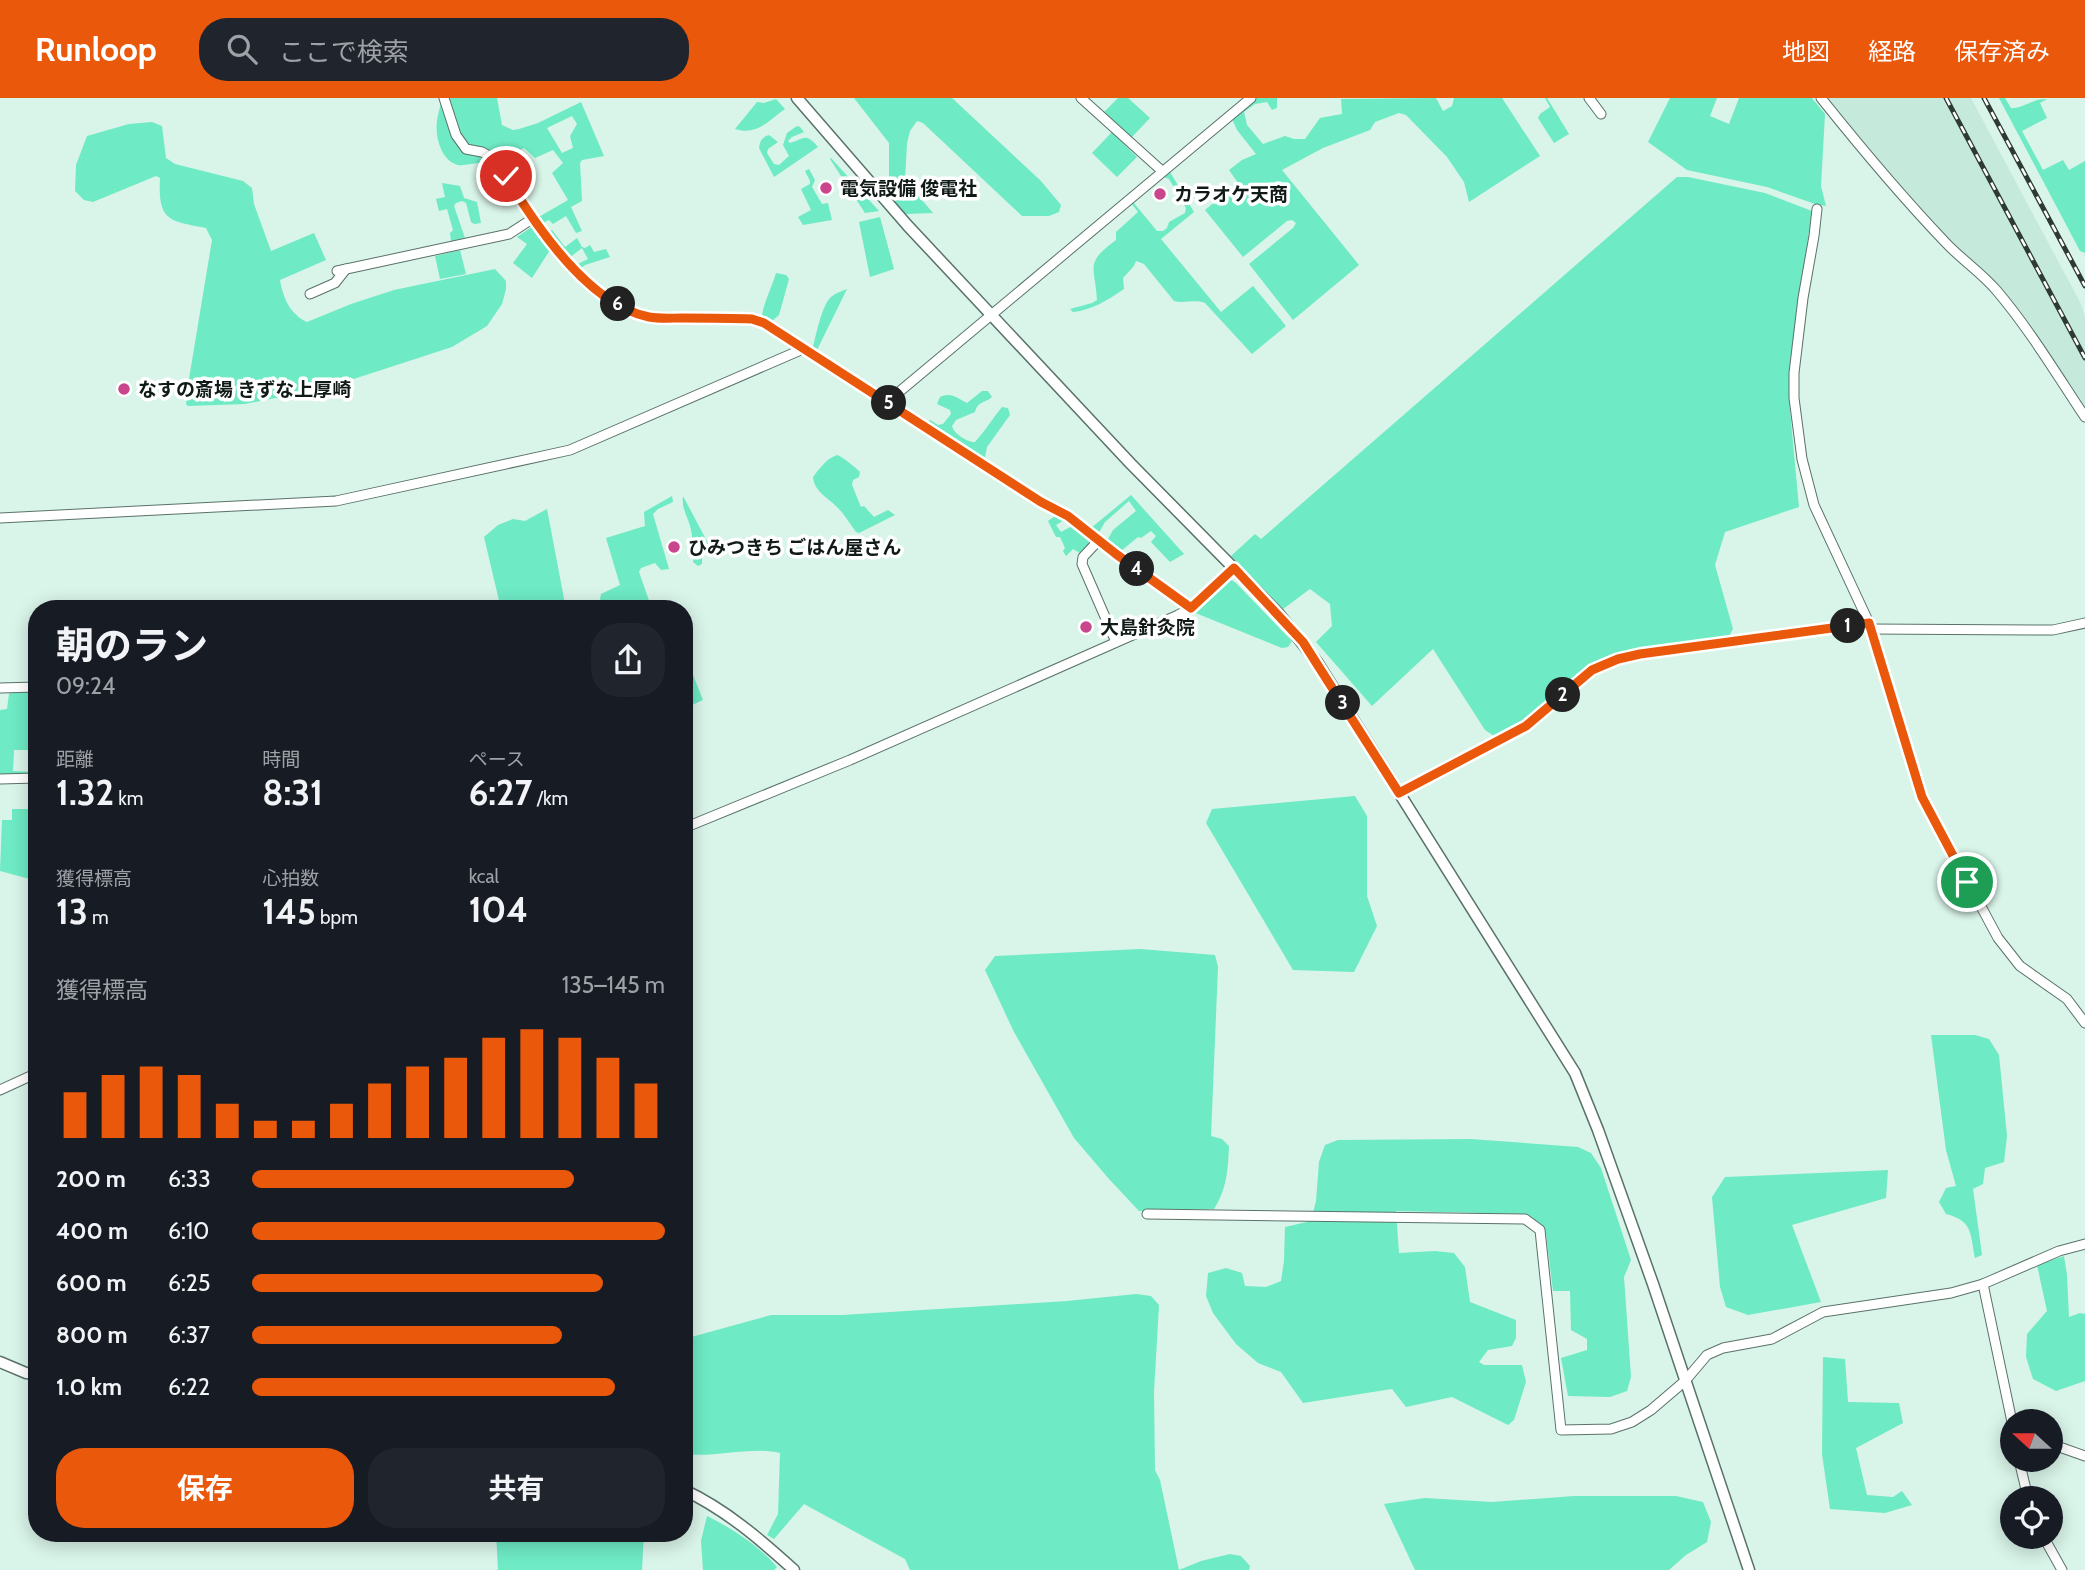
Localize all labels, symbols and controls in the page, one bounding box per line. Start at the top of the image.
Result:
search box [199,18,689,81]
text: Runloop [35,29,157,69]
icon: search [223,30,261,68]
text: ここで検索 [279,36,409,68]
text: 地図 [1782,37,1830,66]
text: 経路 [1868,37,1916,66]
text: 保存済み [1954,37,2050,66]
pin [476,146,536,206]
icon: check [487,157,525,195]
place label: 電気設備 俊電社 [840,177,977,200]
marker: 電気設備 俊電社 [818,180,834,196]
place label: カラオケ天商 [1174,183,1288,206]
marker: カラオケ天商 [1152,186,1168,202]
pin: 6 [600,286,636,322]
text: 6 [612,292,623,315]
place label: なすの斎場 きずな上厚崎 [138,378,351,401]
marker: なすの斎場 きずな上厚崎 [116,381,132,397]
pin: 5 [872,386,906,420]
text: 5 [883,391,894,414]
place label: ひみつきち ごはん屋さん [688,536,901,559]
marker: ひみつきち ごはん屋さん [666,539,682,555]
pin: 4 [1120,552,1154,587]
text: 4 [1131,557,1142,580]
pin: 1 [1830,608,1866,644]
text: 1 [1844,614,1851,637]
place label: 大島針灸院 [1100,616,1195,639]
marker: 大島針灸院 [1078,619,1094,635]
text: 朝のラン [56,622,208,669]
button: share [591,623,665,697]
text: 09:24 [56,672,115,700]
pin: 2 [1546,678,1580,712]
text: 2 [1557,683,1568,706]
pin: 3 [1326,686,1360,720]
text: 3 [1337,691,1348,714]
text: 距離 [56,748,94,771]
text: 時間 [262,748,300,771]
text: ペース [469,748,525,771]
text: 1.32 [56,771,114,814]
text: 8:31 [262,771,323,814]
text: 6:27 [469,771,532,814]
text: km [114,787,144,810]
text: /km [532,787,568,810]
pin [1937,852,1997,912]
icon: arrive [1948,863,1986,901]
text: kcal [469,865,499,888]
text: 獲得標高 [56,867,132,890]
text: 心拍数 [262,867,319,890]
text: 104 [469,888,528,931]
text: 13 [56,890,88,933]
text: 145 [262,890,316,933]
text: m [88,906,109,929]
text: bpm [316,906,358,929]
text: 135–145 m [562,971,665,999]
text: 獲得標高 [56,976,148,1004]
text: 200 m [56,1165,126,1193]
text: 6:33 [168,1165,211,1193]
text: 400 m [56,1217,128,1245]
text: 6:10 [168,1217,209,1245]
text: 600 m [56,1269,127,1297]
text: 6:25 [168,1269,210,1297]
text: 800 m [56,1321,128,1349]
text: 6:37 [168,1321,210,1349]
text: 1.0 km [56,1373,122,1401]
text: 6:22 [168,1373,210,1401]
north arrow [2000,1409,2063,1472]
map controls [2000,1409,2063,1549]
button: 保存 [56,1448,354,1528]
button: 共有 [368,1448,665,1528]
button: locate [2000,1486,2063,1549]

